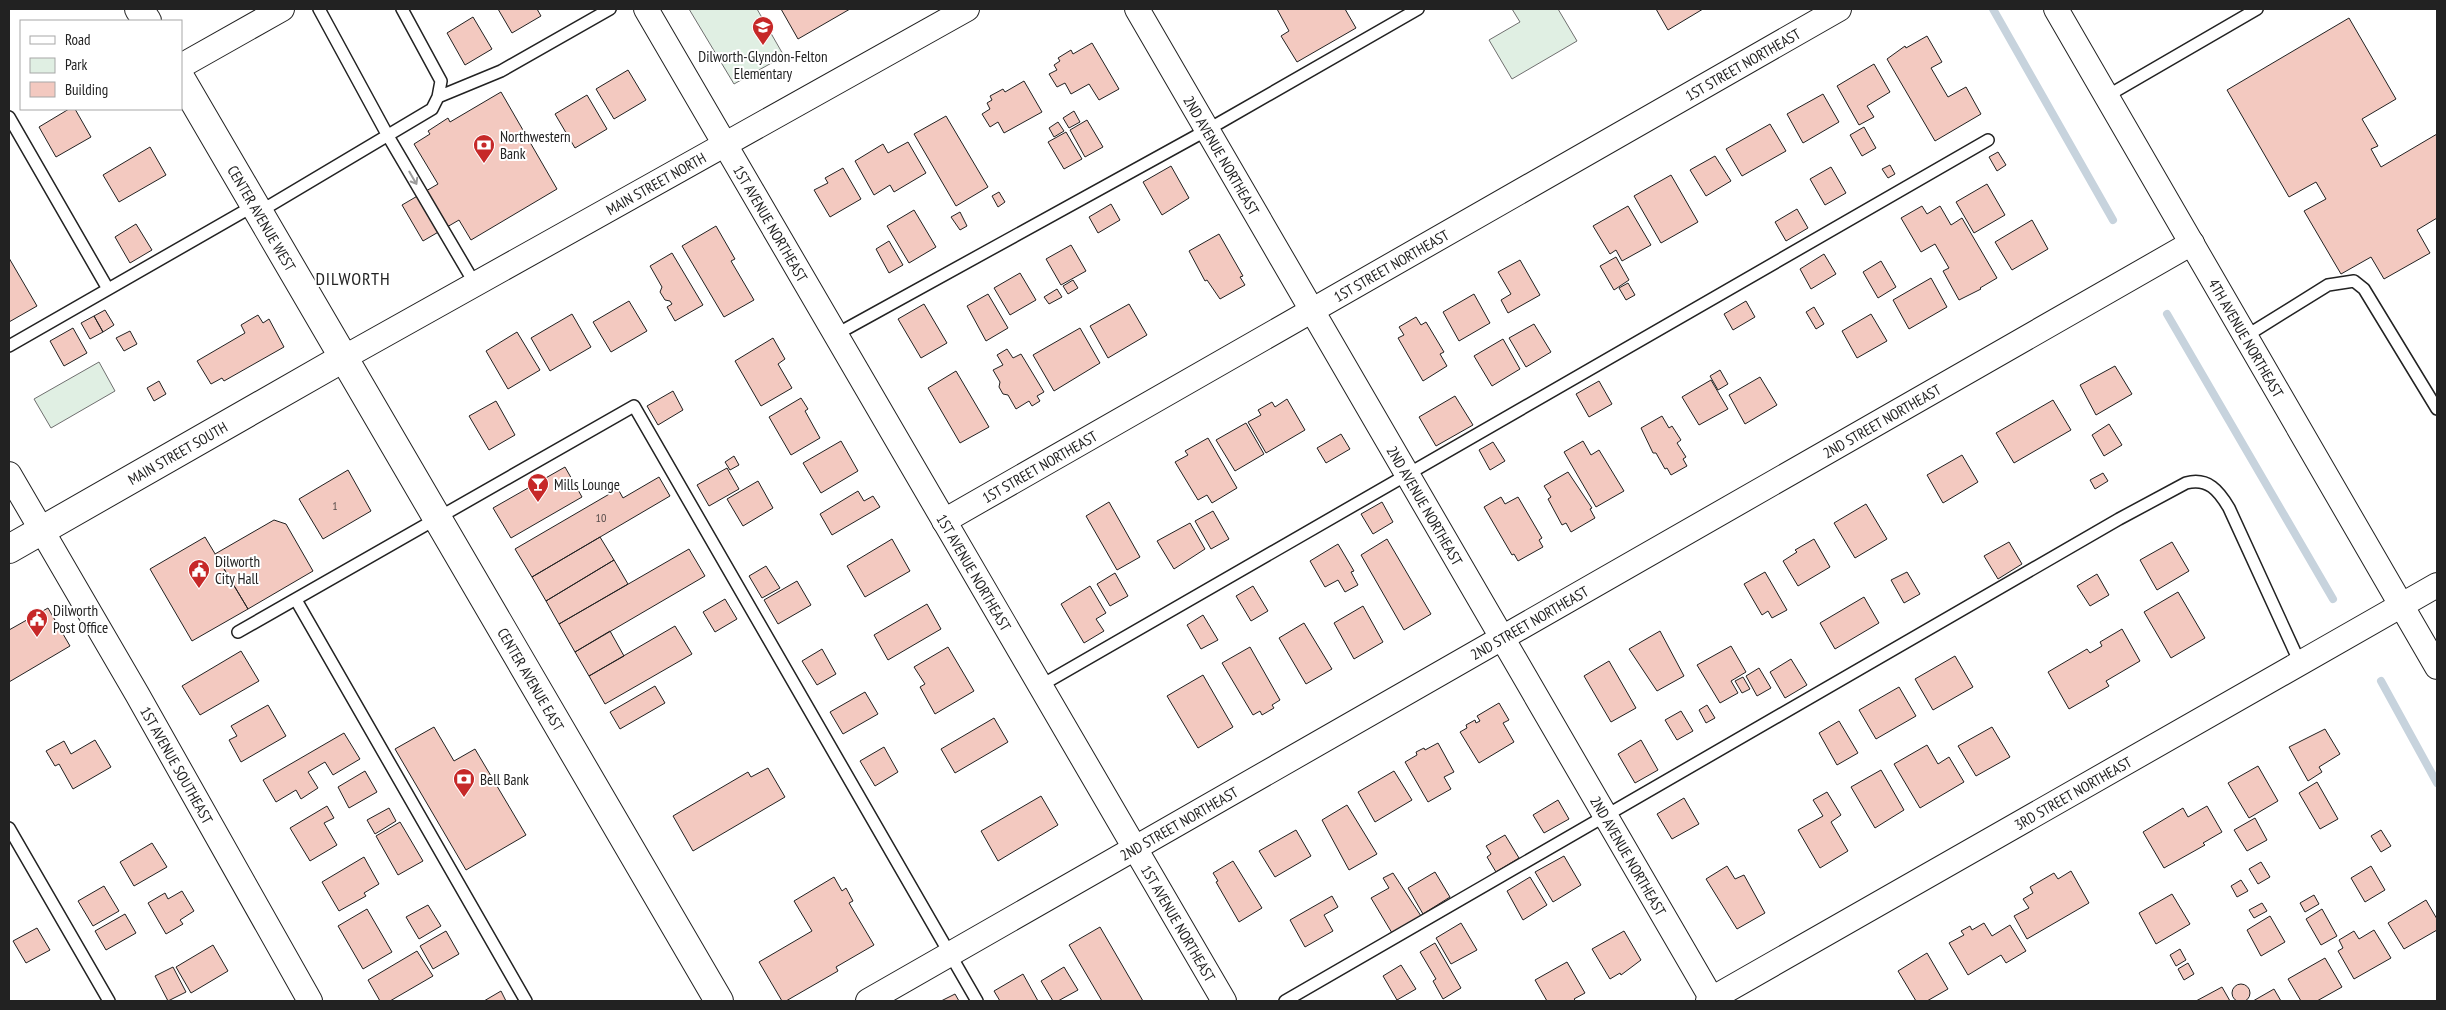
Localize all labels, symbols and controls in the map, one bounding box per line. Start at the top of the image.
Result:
school or university icon: Dilworth-Glyndon-Felton Elementary [751,15,775,46]
legend [20,20,182,110]
street label: 1ST STREET NORTHEAST [1682,24,1804,105]
text: Road [65,30,91,49]
place label: Dilworth-Glyndon-Felton Elementary [698,47,828,83]
text: Park [65,55,87,74]
text: Building [65,80,108,99]
street label: 2ND AVENUE NORTHEAST [1180,92,1264,219]
place label: Northwestern Bank [500,127,571,163]
bank icon: Northwestern Bank [472,133,496,164]
street label: MAIN STREET NORTH [602,148,709,219]
street label: CENTER AVENUE WEST [224,162,301,275]
street label: 1ST AVENUE NORTHEAST [729,162,812,285]
one-way arrow [408,171,418,186]
street label: 1ST STREET NORTHEAST [1330,225,1452,306]
district label: DILWORTH [315,267,391,290]
street label: 4TH AVENUE NORTHEAST [2205,275,2288,401]
street label: 2ND STREET NORTHEAST [1819,379,1944,462]
street label: MAIN STREET SOUTH [124,417,230,489]
street label: 1ST STREET NORTHEAST [979,426,1101,507]
street label: 2ND AVENUE NORTHEAST [1383,442,1468,569]
bar icon: Mills Lounge [526,472,550,503]
place label: Mills Lounge [554,475,620,494]
house number: 1 [332,498,338,513]
house number: 10 [596,510,606,525]
street label: 1ST AVENUE NORTHEAST [933,511,1016,634]
place label: Dilworth City Hall [215,552,260,588]
public building icon: Dilworth City Hall [187,558,211,589]
street label: 2ND STREET NORTHEAST [1467,581,1592,664]
place label: Dilworth Post Office [53,601,108,637]
public building icon: Dilworth Post Office [25,607,49,638]
street label: CENTER AVENUE EAST [494,624,569,735]
street label: 1ST AVENUE SOUTHEAST [136,703,218,827]
street label: 3RD STREET NORTHEAST [2011,752,2135,834]
bank icon: Bell Bank [452,767,476,798]
place label: Bell Bank [480,770,529,789]
street label: 2ND STREET NORTHEAST [1116,782,1241,864]
street label: 2ND AVENUE NORTHEAST [1586,792,1671,919]
street label: 1ST AVENUE NORTHEAST [1137,861,1220,985]

